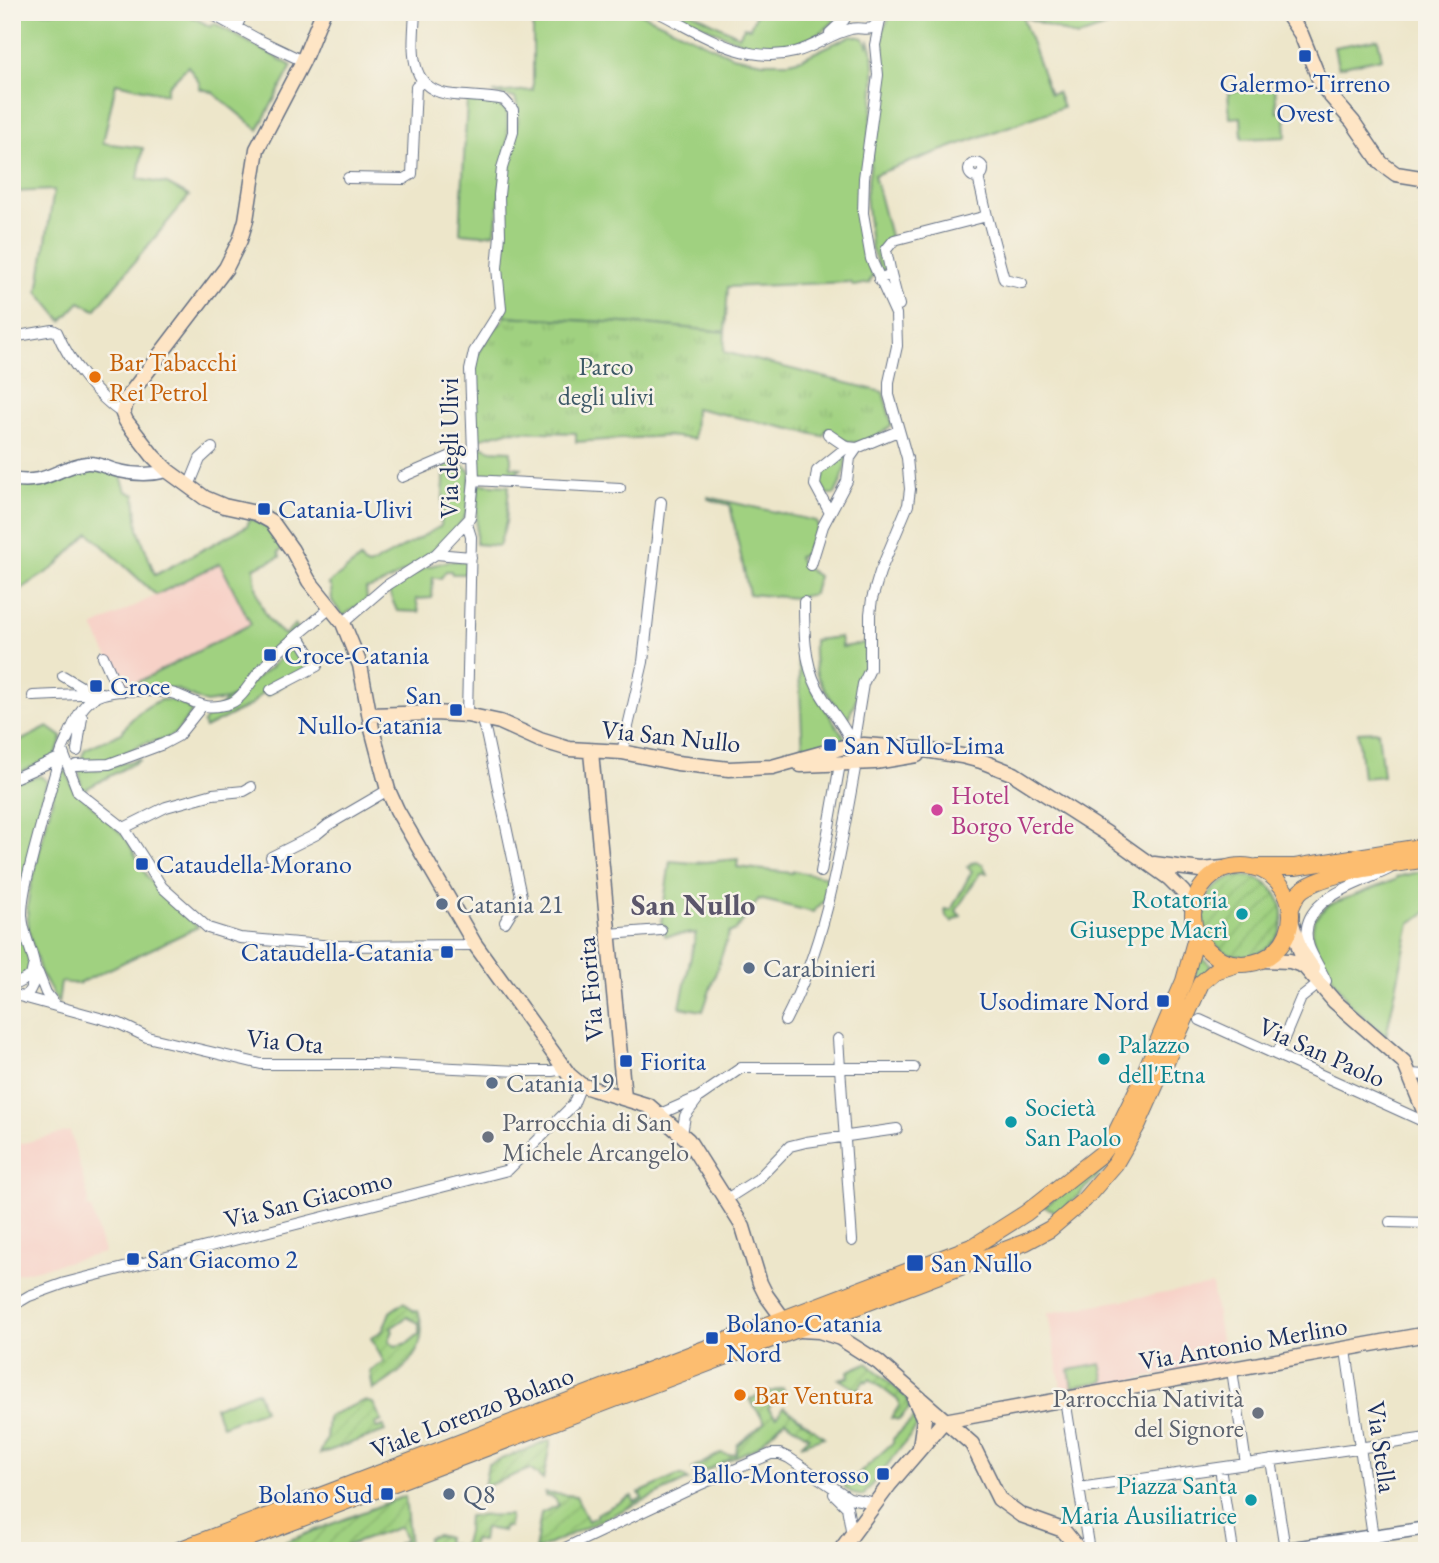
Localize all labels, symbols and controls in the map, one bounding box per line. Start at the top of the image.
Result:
marker: Galermo-Tirreno Ovest [1297,48,1313,64]
place label: Galermo-Tirreno Ovest [1220,66,1390,130]
place label: Bar Tabacchi Rei Petrol [109,345,237,409]
park label: Parco degli ulivi [558,349,654,413]
marker: Bar Tabacchi Rei Petrol [87,369,103,385]
street label: Via degli Ulivi [432,378,466,518]
place label: Catania-Ulivi [278,492,413,526]
marker: Catania-Ulivi [256,501,272,517]
place label: Croce-Catania [284,638,430,672]
marker: Croce-Catania [262,647,278,663]
place label: Croce [110,669,170,703]
marker: Croce [88,678,104,694]
place label: San Nullo-Catania [297,678,443,742]
marker: San Nullo-Catania [448,702,464,718]
street label: Via San Nullo [600,712,742,760]
place label: San Nullo-Lima [844,728,1005,762]
marker: San Nullo-Lima [822,737,838,753]
place label: Hotel Borgo Verde [951,778,1074,842]
marker: Hotel Borgo Verde [929,802,945,818]
place label: Cataudella-Morano [156,847,352,881]
marker: Cataudella-Morano [134,856,150,872]
place label: Rotatoria Giuseppe Macrì [1070,882,1229,946]
district label: San Nullo [631,885,755,924]
place label: Catania 21 [456,887,564,921]
marker: Catania 21 [434,896,450,912]
marker: Rotatoria Giuseppe Macrì [1234,906,1250,922]
place label: Cataudella-Catania [241,935,434,969]
street label: Via Fiorita [568,935,612,1043]
marker: Cataudella-Catania [439,944,455,960]
place label: Carabinieri [763,951,876,985]
marker: Carabinieri [741,960,757,976]
place label: Usodimare Nord [979,984,1150,1018]
marker: Usodimare Nord [1155,993,1171,1009]
street label: Via San Paolo [1253,1009,1391,1095]
street label: Via Ota [245,1021,326,1061]
place label: Palazzo dell'Etna [1118,1027,1206,1091]
place label: Fiorita [640,1044,707,1078]
marker: Palazzo dell'Etna [1096,1051,1112,1067]
marker: Fiorita [618,1053,634,1069]
place label: Catania 19 [506,1066,615,1100]
marker: Catania 19 [484,1075,500,1091]
place label: Società San Paolo [1025,1090,1121,1154]
place label: Parrocchia di San Michele Arcangelo [502,1105,689,1169]
marker: Società San Paolo [1003,1114,1019,1130]
marker: Parrocchia di San Michele Arcangelo [480,1129,496,1145]
street label: Via San Giacomo [220,1162,396,1236]
place label: San Giacomo 2 [147,1242,298,1276]
place label: San Nullo [931,1246,1032,1280]
marker: San Giacomo 2 [125,1251,141,1267]
marker: San Nullo [905,1253,925,1273]
place label: Bolano-Catania Nord [726,1306,883,1370]
street label: Via Antonio Merlino [1136,1308,1350,1378]
marker: Bolano-Catania Nord [704,1330,720,1346]
street label: Viale Lorenzo Bolano [366,1358,578,1466]
place label: Bar Ventura [754,1378,874,1412]
place label: Parrocchia Natività del Signore [1053,1381,1245,1445]
marker: Bar Ventura [732,1387,748,1403]
street label: Via Stella [1359,1399,1405,1496]
marker: Parrocchia Natività del Signore [1250,1405,1266,1421]
place label: Ballo-Monterosso [692,1457,869,1491]
marker: Ballo-Monterosso [875,1466,891,1482]
place label: Piazza Santa Maria Ausiliatrice [1060,1468,1238,1532]
place label: Bolano Sud [258,1477,374,1511]
place label: Q8 [463,1477,495,1511]
marker: Bolano Sud [379,1486,395,1502]
marker: Q8 [441,1486,457,1502]
marker: Piazza Santa Maria Ausiliatrice [1243,1492,1259,1508]

